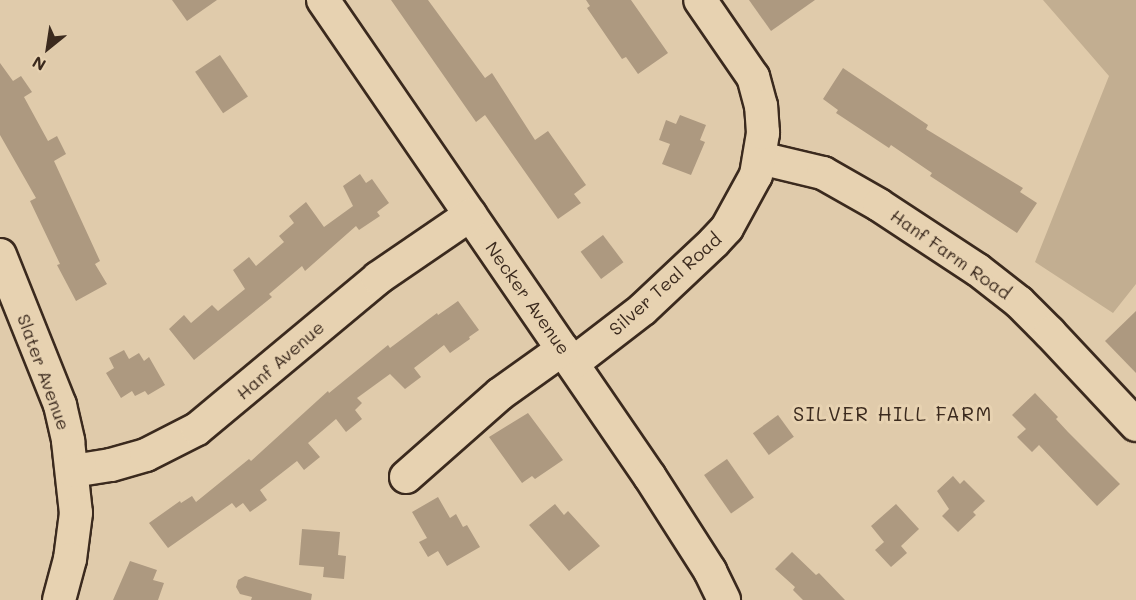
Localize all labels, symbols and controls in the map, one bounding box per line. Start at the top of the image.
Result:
north arrow [18,18,78,78]
text: N [28,52,49,76]
street label: Hanf Farm Road [887,204,1015,304]
street label: Silver Teal Road [605,228,725,340]
street label: Necker Avenue [481,237,575,359]
street label: Slater Avenue [13,311,75,433]
street label: Hanf Avenue [232,316,328,404]
district label: SILVER HILL FARM [793,401,993,425]

